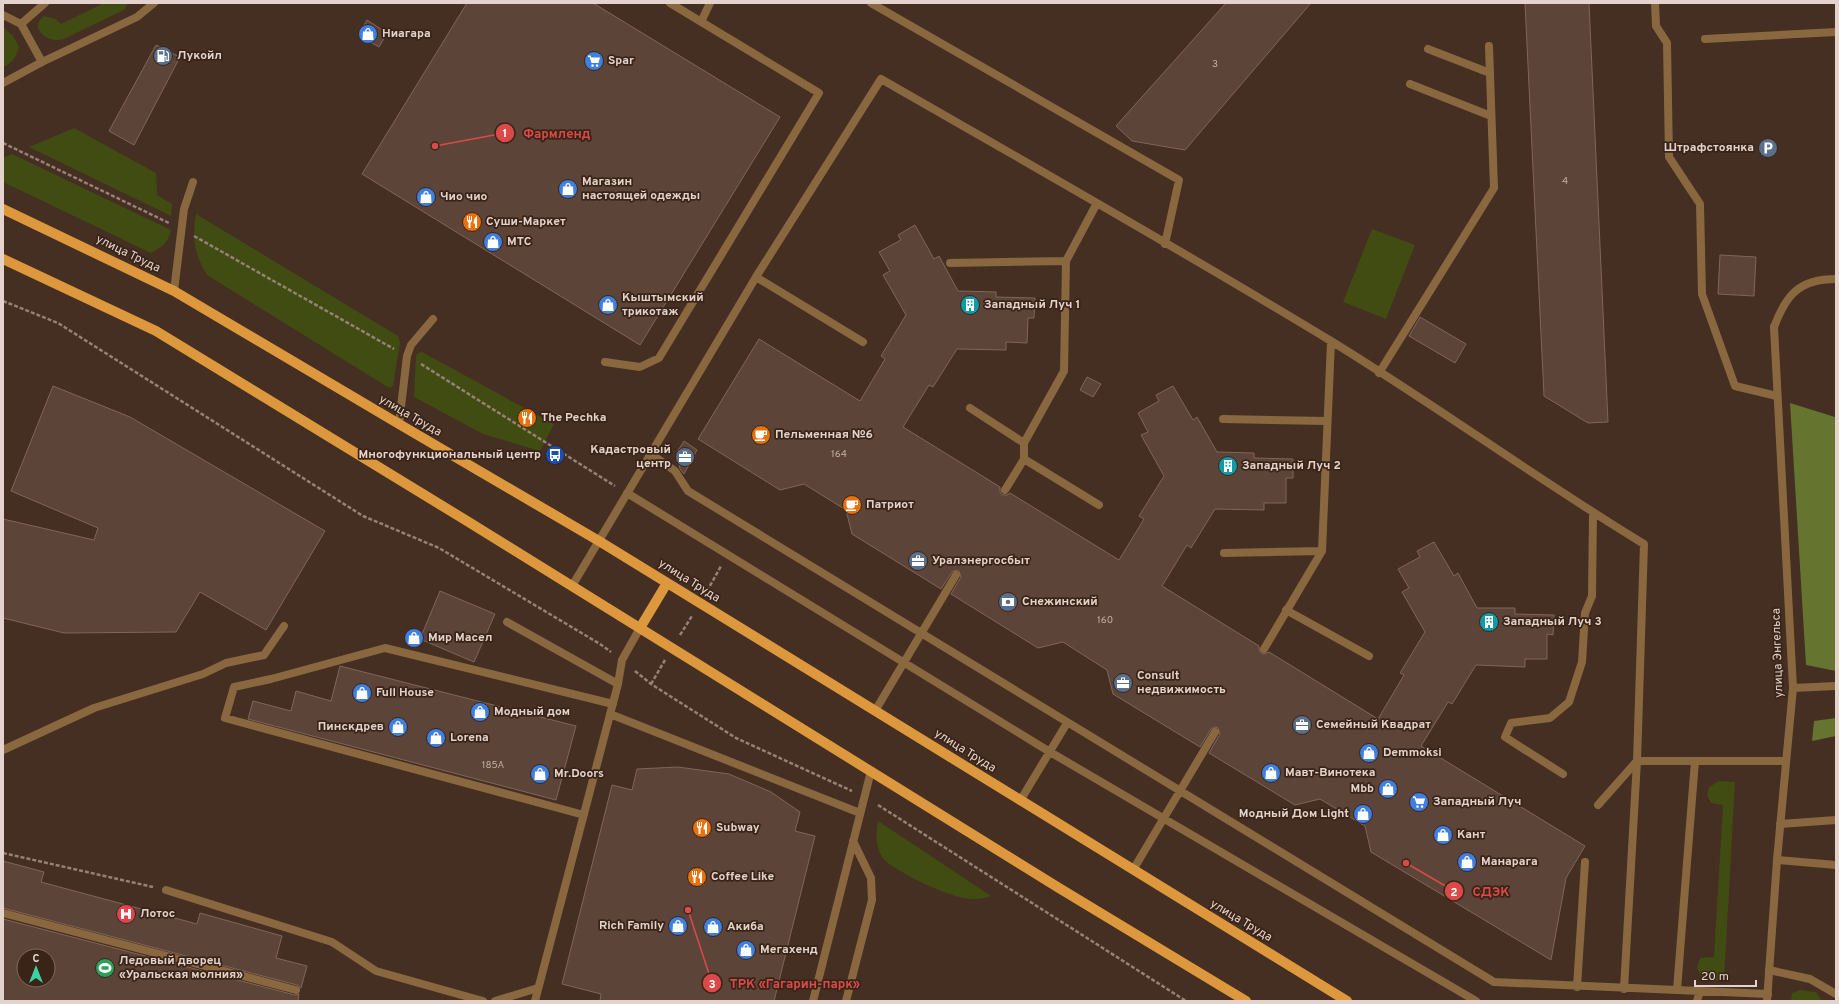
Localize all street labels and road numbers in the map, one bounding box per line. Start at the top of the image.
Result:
street label: улица Труда [93,231,163,277]
street label: улица Труда [376,392,444,440]
street label: улица Труда [655,556,723,606]
street label: улица Энгельса [1768,608,1788,698]
street label: улица Труда [931,726,999,776]
street label: улица Труда [1207,896,1275,946]

